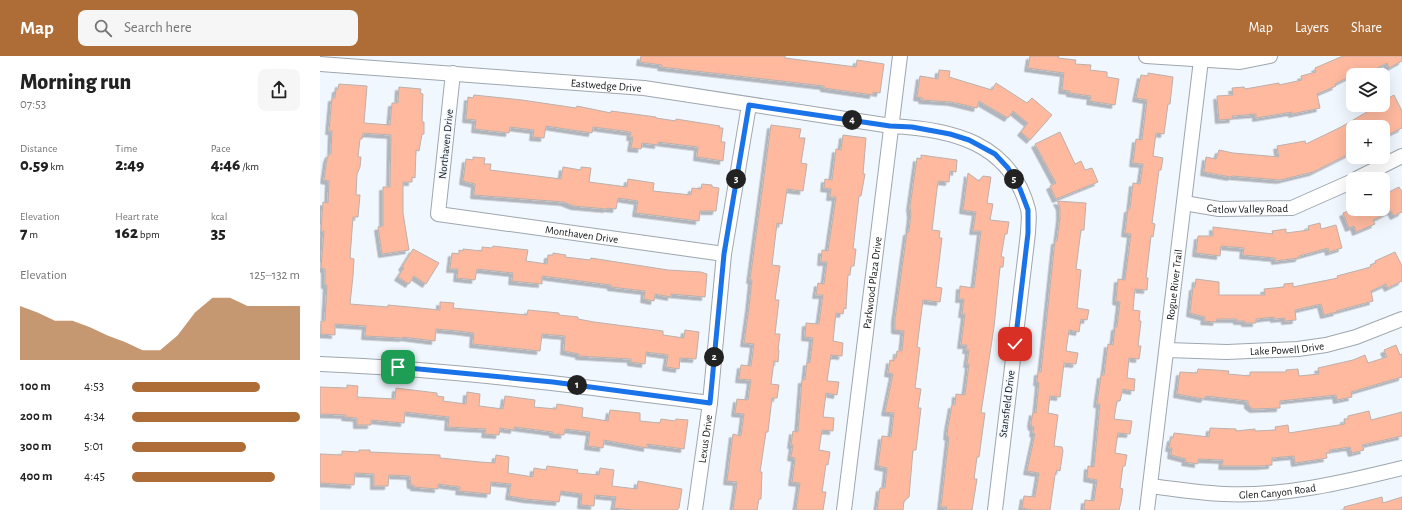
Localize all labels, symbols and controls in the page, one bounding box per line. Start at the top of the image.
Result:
search box [78,10,358,46]
icon: search [92,17,114,39]
text: Map [20,19,54,38]
text: Search here [124,20,192,35]
text: Map [1248,21,1273,35]
text: Layers [1295,21,1329,35]
text: Share [1351,21,1382,35]
map controls [1346,68,1390,216]
button: layers [1346,68,1390,112]
button: share [258,69,300,111]
text: Morning run [20,71,131,93]
street label: Eastwedge Drive [570,77,642,93]
text: 07:53 [20,98,46,111]
street label: Northaven Drive [437,108,455,180]
pin: 4 [842,110,862,130]
text: 4 [849,114,855,125]
button: + [1346,120,1390,164]
text: Distance [20,143,57,154]
text: Time [115,143,137,154]
text: Pace [211,143,230,154]
text: 0.59 [20,156,48,173]
text: 2:49 [115,156,144,173]
text: 4:46 [211,156,240,173]
text: km [48,161,64,172]
text: /km [240,161,259,172]
pin: 3 [726,169,746,189]
pin: 5 [1004,169,1024,189]
button: − [1346,172,1390,216]
text: 3 [734,173,738,184]
text: 5 [1012,173,1016,184]
street label: Catlow Valley Road [1206,202,1288,215]
text: Elevation [20,211,60,222]
text: Heart rate [115,211,159,222]
text: kcal [211,211,227,222]
text: 7 [20,224,27,241]
text: 162 [115,224,138,241]
text: 35 [211,224,226,241]
street label: Monthaven Drive [545,224,619,245]
text: m [27,229,38,240]
text: bpm [138,229,160,240]
street label: Parkwood Plaza Drive [861,236,883,329]
street label: Rogue River Trail [1164,249,1184,321]
text: Elevation [20,269,67,282]
text: 125–132 m [250,269,300,282]
pin [998,327,1032,361]
icon: check [1004,333,1026,355]
street label: Lake Powell Drive [1249,340,1325,357]
pin: 2 [704,347,724,367]
pin [381,350,415,384]
text: 2 [711,351,717,362]
icon: arrive [387,356,409,378]
street label: Stansfield Drive [997,370,1017,438]
pin: 1 [567,375,587,395]
text: 1 [575,379,579,390]
text: 100 m [20,380,51,393]
text: 4:53 [84,380,104,393]
text: 200 m [20,410,52,423]
text: 4:34 [84,410,105,423]
street label: Lexus Drive [696,414,714,464]
text: 300 m [20,440,52,453]
text: 5:01 [84,440,104,453]
text: 400 m [20,470,53,483]
text: 4:45 [84,470,105,483]
street label: Glen Canyon Road [1239,482,1317,500]

